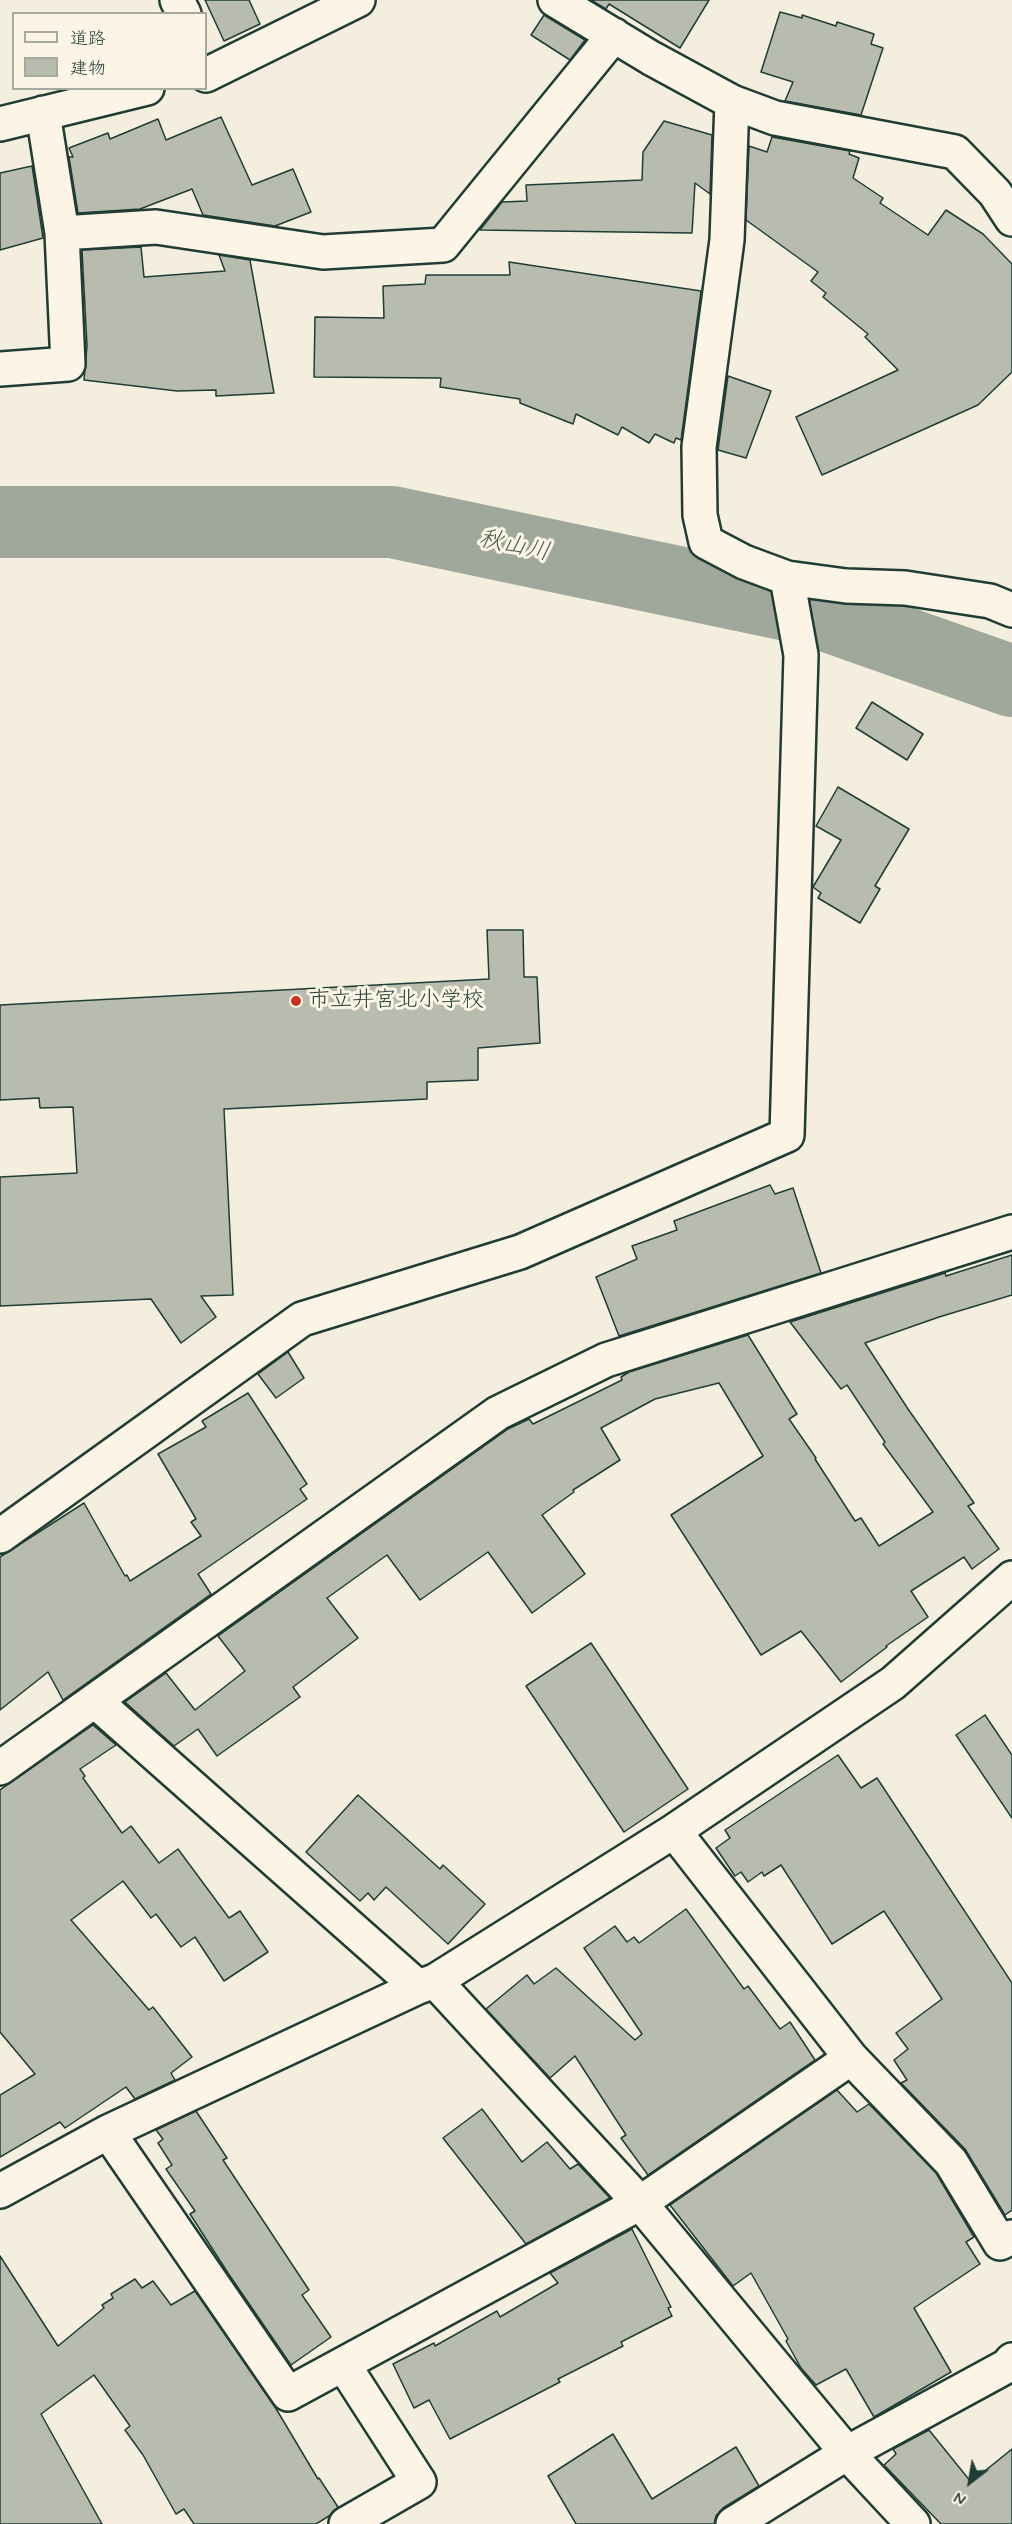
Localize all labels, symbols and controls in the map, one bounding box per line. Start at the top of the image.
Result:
legend [12,12,207,90]
text: 道路 [70,27,106,51]
text: 建物 [70,57,106,81]
water label: 秋山川 [476,525,552,569]
place label: 市立井宮北小学校 [308,988,484,1014]
marker: 市立井宮北小学校 [289,994,303,1008]
north arrow [940,2452,1000,2512]
text: N [950,2486,970,2510]

